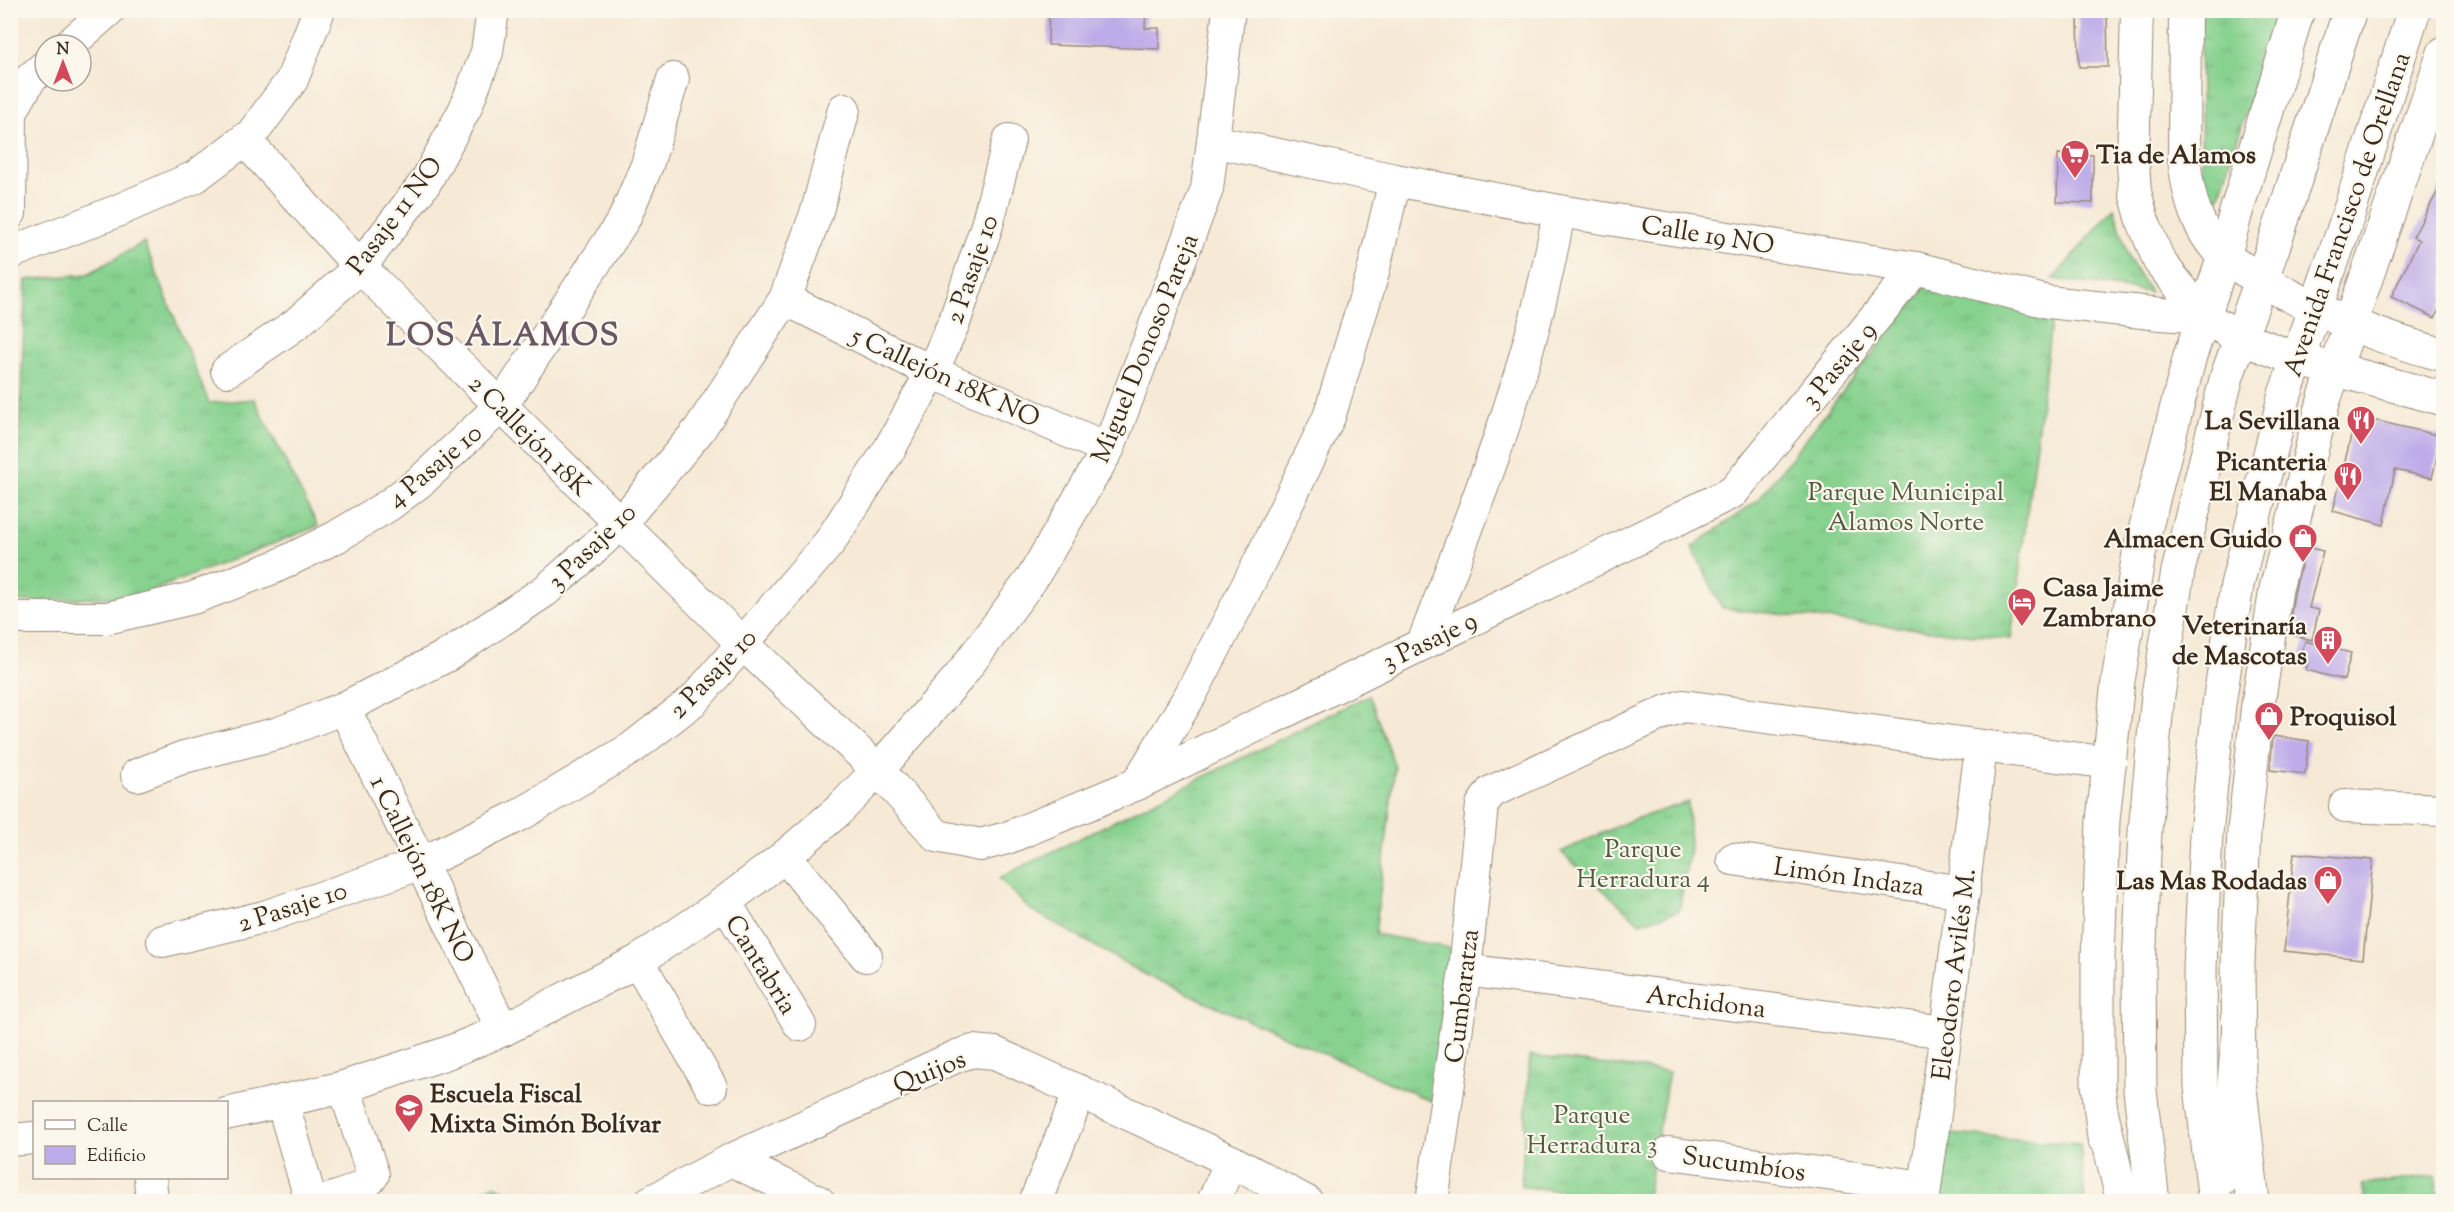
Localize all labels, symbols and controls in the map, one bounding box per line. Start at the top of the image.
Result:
north arrow [33,33,93,93]
text: N [57,39,70,62]
street label: Avenida Francisco de Orellana [2275,48,2421,382]
supermarket icon: Tia de Alamos [2059,138,2091,180]
place label: Tia de Alamos [2096,138,2256,175]
street label: Pasaje 11 NO [339,150,453,283]
street label: Calle 19 NO [1638,208,1777,265]
street label: 2 Pasaje 10 [937,210,1009,329]
street label: Miguel Donoso Pareja [1083,229,1209,469]
district label: LOS ÁLAMOS [386,314,620,360]
street label: 3 Pasaje 9 [1794,314,1886,417]
street label: 5 Callejón 18K NO [843,317,1046,438]
street label: 2 Callejón 18K [459,367,598,506]
place label: La Sevillana [2205,404,2340,441]
restaurant icon: La Sevillana [2345,404,2377,446]
street label: 4 Pasaje 10 [380,416,491,518]
place label: Picanteria El Manaba [2209,445,2327,512]
restaurant icon: Picanteria El Manaba [2332,460,2364,502]
park label: Parque Municipal Alamos Norte [1808,475,2004,542]
street label: 3 Pasaje 10 [540,496,646,600]
place label: Almacen Guido [2104,522,2282,559]
shop icon: Almacen Guido [2287,522,2319,564]
place label: Casa Jaime Zambrano [2043,571,2164,638]
hotel icon: Casa Jaime Zambrano [2006,586,2038,628]
street label: 3 Pasaje 9 [1376,603,1484,681]
place label: Veterinaría de Mascotas [2172,609,2307,676]
street label: 2 Pasaje 10 [661,621,766,728]
building icon: Veterinaría de Mascotas [2312,624,2344,666]
shop icon: Proquisol [2253,700,2285,742]
place label: Proquisol [2290,700,2397,737]
street label: 1 Callejón 18K NO [359,770,482,970]
park label: Parque Herradura 4 [1576,832,1710,899]
street label: Limón Indaza [1771,850,1926,907]
place label: Las Mas Rodadas [2117,864,2307,901]
shop icon: Las Mas Rodadas [2312,864,2344,906]
street label: Eleodoro Avilés M. [1924,866,1987,1082]
street label: 2 Pasaje 10 [233,873,352,943]
street label: Cantabria [715,908,805,1022]
street label: Cumbaratza [1437,927,1490,1065]
street label: Archidona [1644,978,1768,1029]
street label: Quijos [888,1042,972,1105]
place label: Escuela Fiscal Mixta Simón Bolívar [430,1077,661,1144]
school or university icon: Escuela Fiscal Mixta Simón Bolívar [393,1092,425,1134]
park label: Parque Herradura 3 [1527,1098,1658,1165]
legend [33,1101,228,1179]
text: Calle [87,1114,128,1140]
street label: Sucumbíos [1680,1139,1808,1192]
text: Edificio [87,1144,146,1170]

